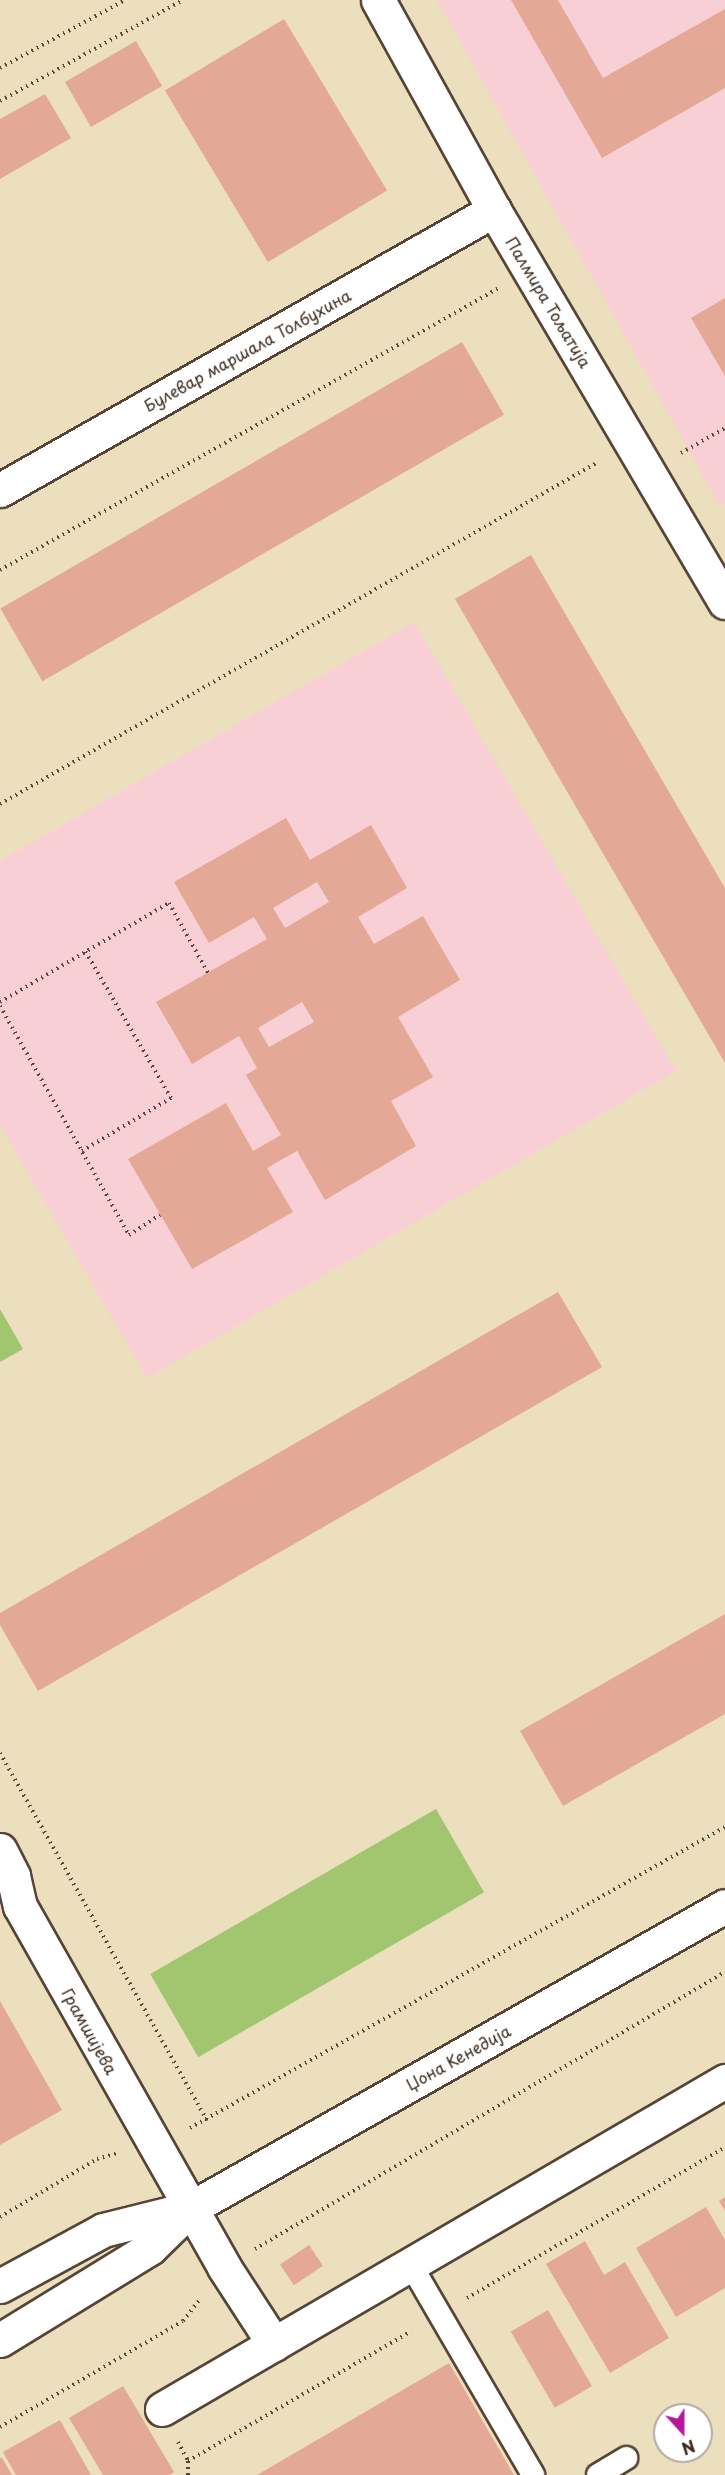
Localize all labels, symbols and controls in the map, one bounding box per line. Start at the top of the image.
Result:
street label: Палмира Тољатија [502,233,596,371]
street label: Булевар маршала Толбухина [140,285,354,415]
street label: Грамшијева [58,1985,122,2077]
street label: Џона Кенедија [402,2020,514,2094]
north arrow [653,2403,713,2463]
text: N [679,2434,699,2461]

